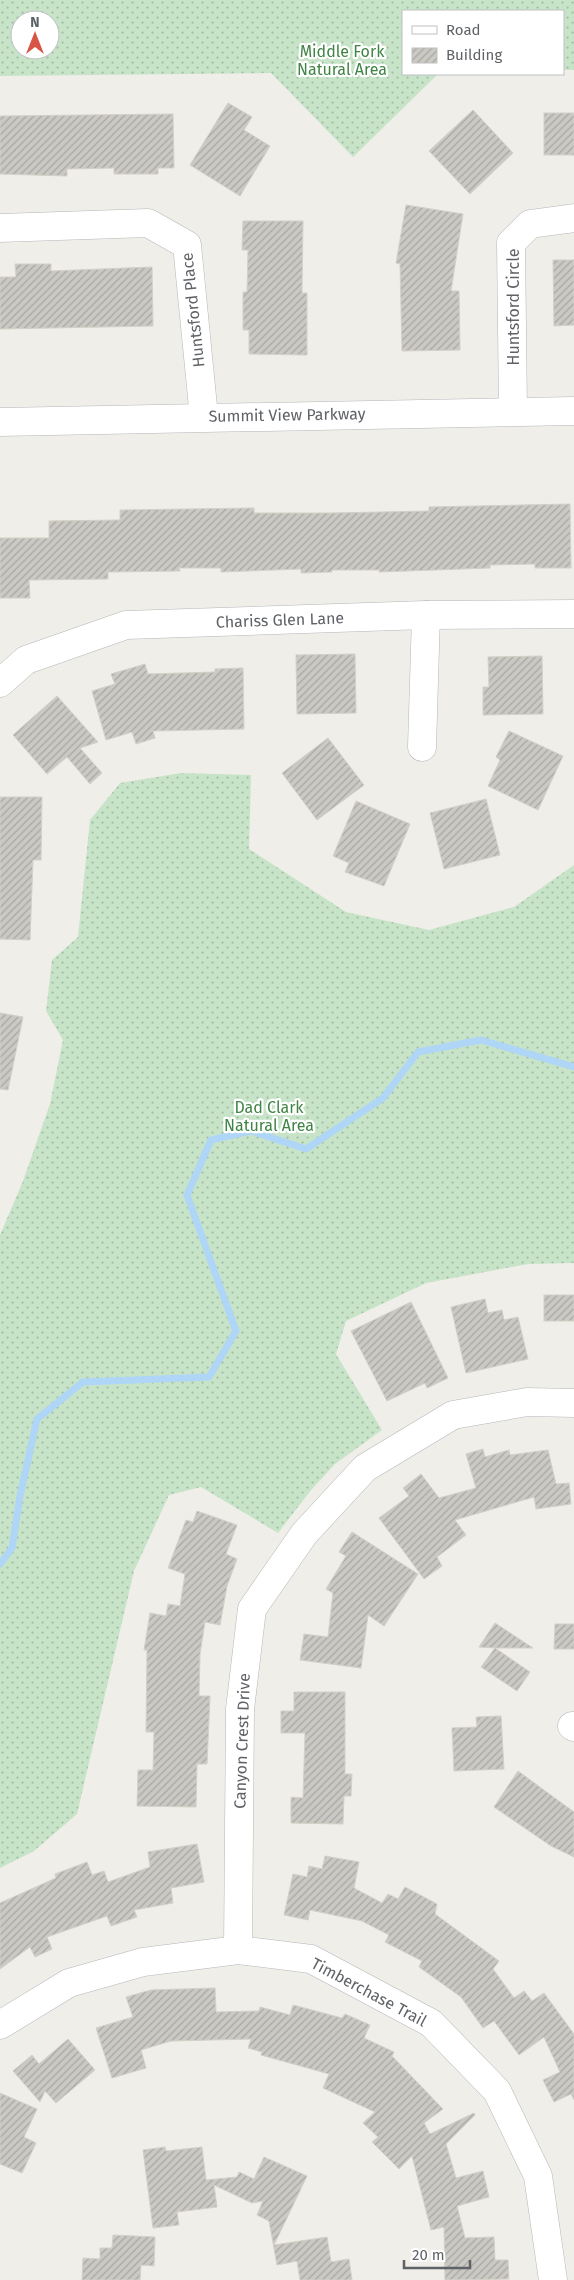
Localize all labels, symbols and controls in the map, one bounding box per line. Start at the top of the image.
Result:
north arrow [10,10,60,60]
legend [402,10,564,75]
text: N [30,14,40,31]
text: Road [446,21,481,39]
park label: Middle Fork Natural Area [297,42,387,79]
text: Building [446,46,502,64]
street label: Huntsford Circle [504,248,523,366]
street label: Huntsford Place [178,252,208,368]
street label: Summit View Parkway [208,404,366,426]
street label: Chariss Glen Lane [216,608,344,632]
park label: Dad Clark Natural Area [224,1098,314,1135]
street label: Canyon Crest Drive [230,1673,254,1809]
street label: Timberchase Trail [308,1954,430,2031]
scale bar [404,2238,470,2270]
text: 20 m [412,2246,445,2264]

